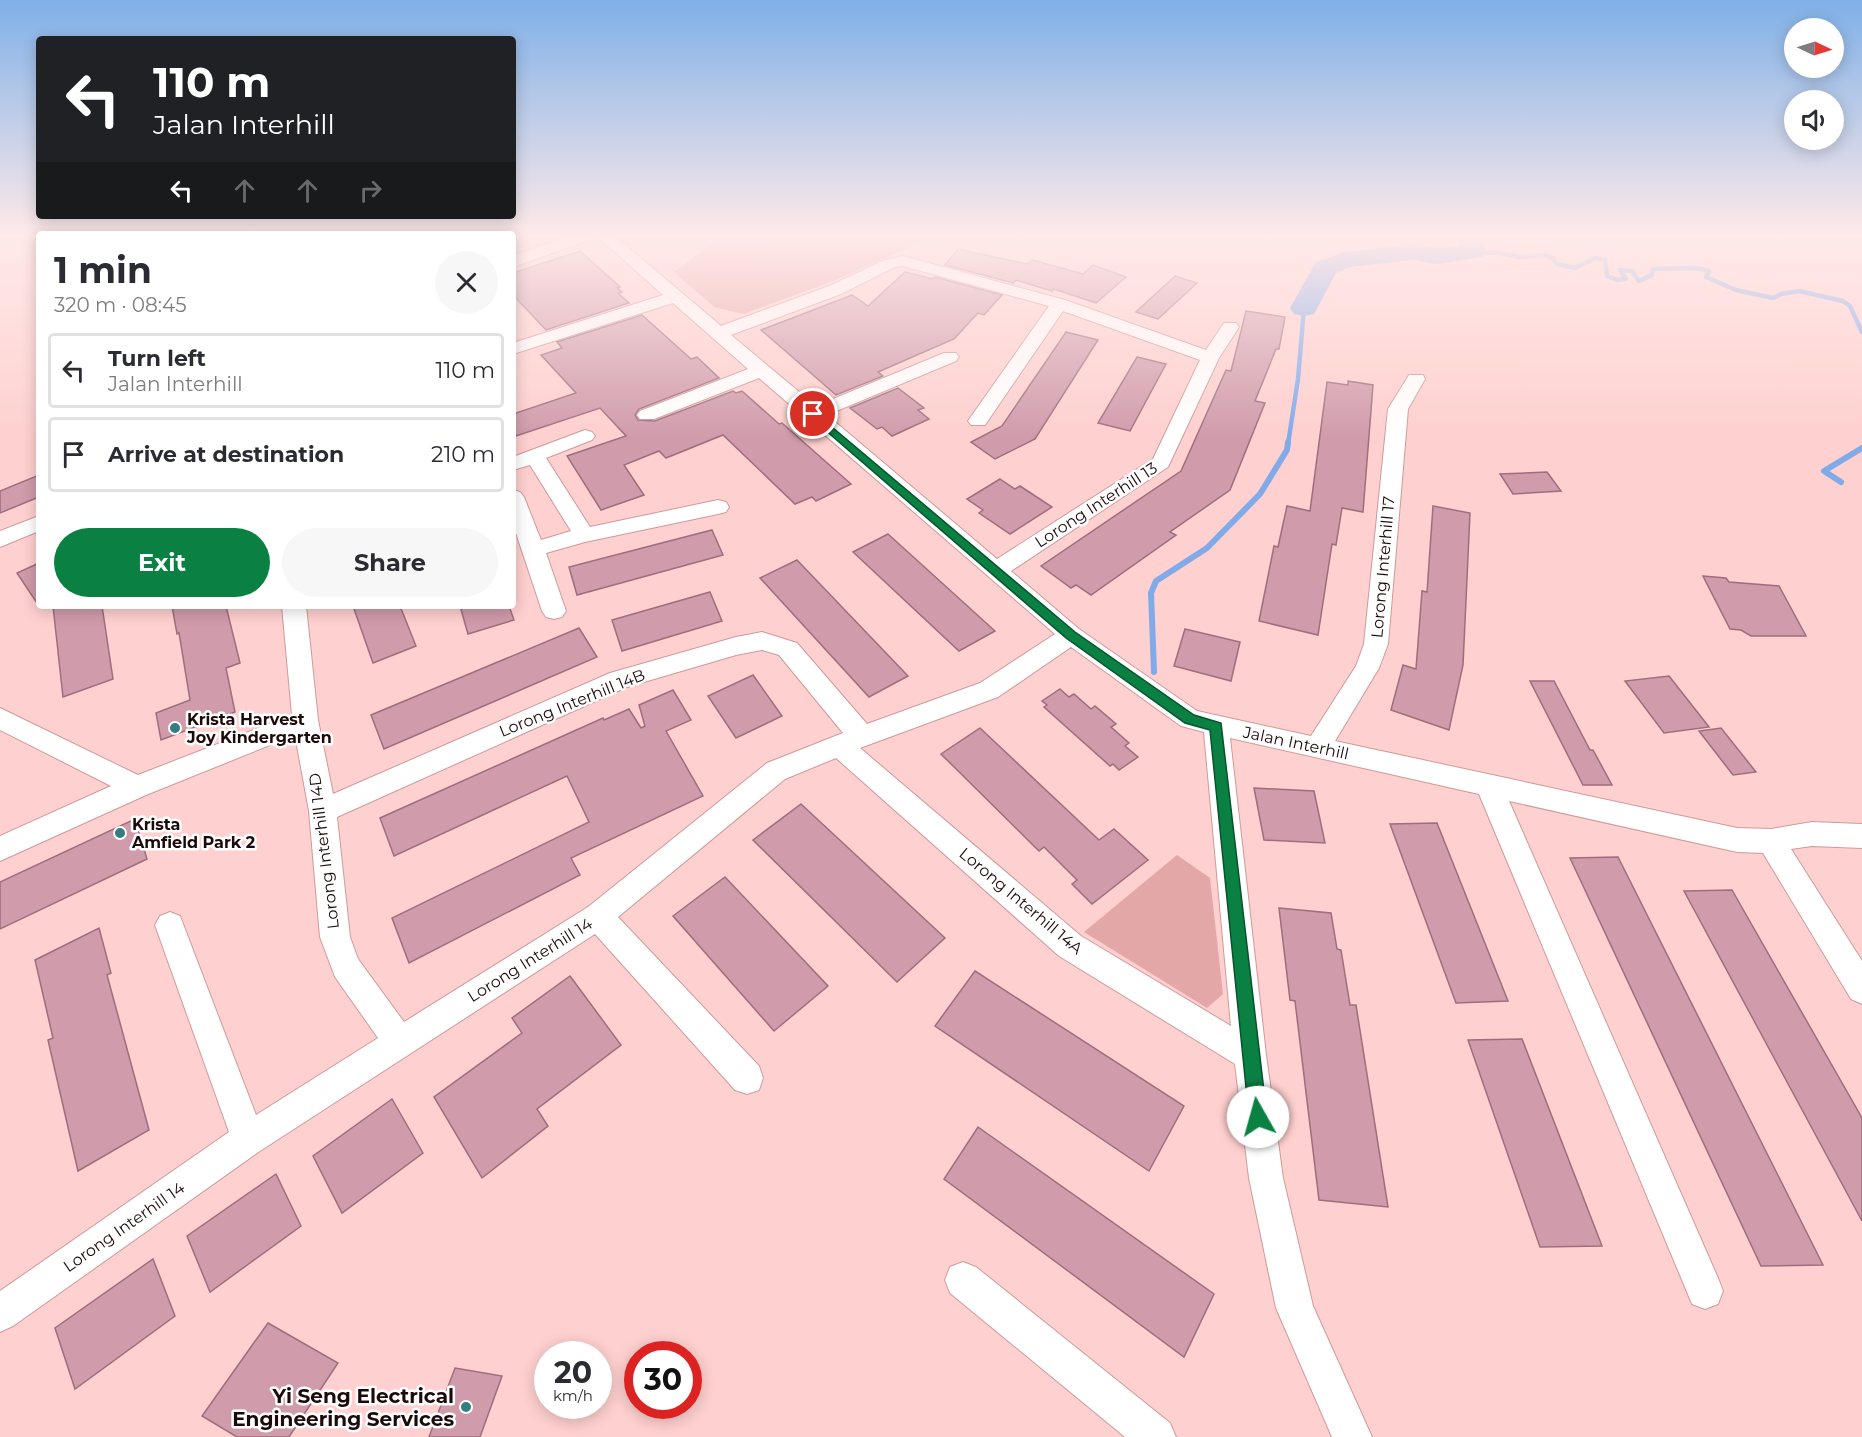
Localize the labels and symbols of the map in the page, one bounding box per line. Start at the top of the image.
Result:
north arrow [1784,18,1844,78]
pin [787,388,838,439]
street label: Lorong Interhill 13 [1031,458,1161,552]
street label: Lorong Interhill 17 [1367,495,1399,639]
street label: Lorong Interhill 14B [496,665,648,741]
place label: Krista Harvest Joy Kindergarten [186,710,332,747]
marker: Krista Harvest Joy Kindergarten [168,721,182,735]
street label: Jalan Interhill [1240,722,1351,763]
street label: Lorong Interhill 14D [305,772,343,930]
place label: Krista Amfield Park 2 [131,815,255,852]
marker: Krista Amfield Park 2 [113,826,127,840]
street label: Lorong Interhill 14A [955,844,1087,958]
street label: Lorong Interhill 14 [464,914,596,1006]
position arrow [1226,1085,1290,1149]
street label: Lorong Interhill 14 [60,1178,189,1276]
speed limit sign: 30 [624,1341,702,1419]
place label: Yi Seng Electrical Engineering Services [232,1384,454,1431]
marker: Yi Seng Electrical Engineering Services [459,1400,473,1414]

